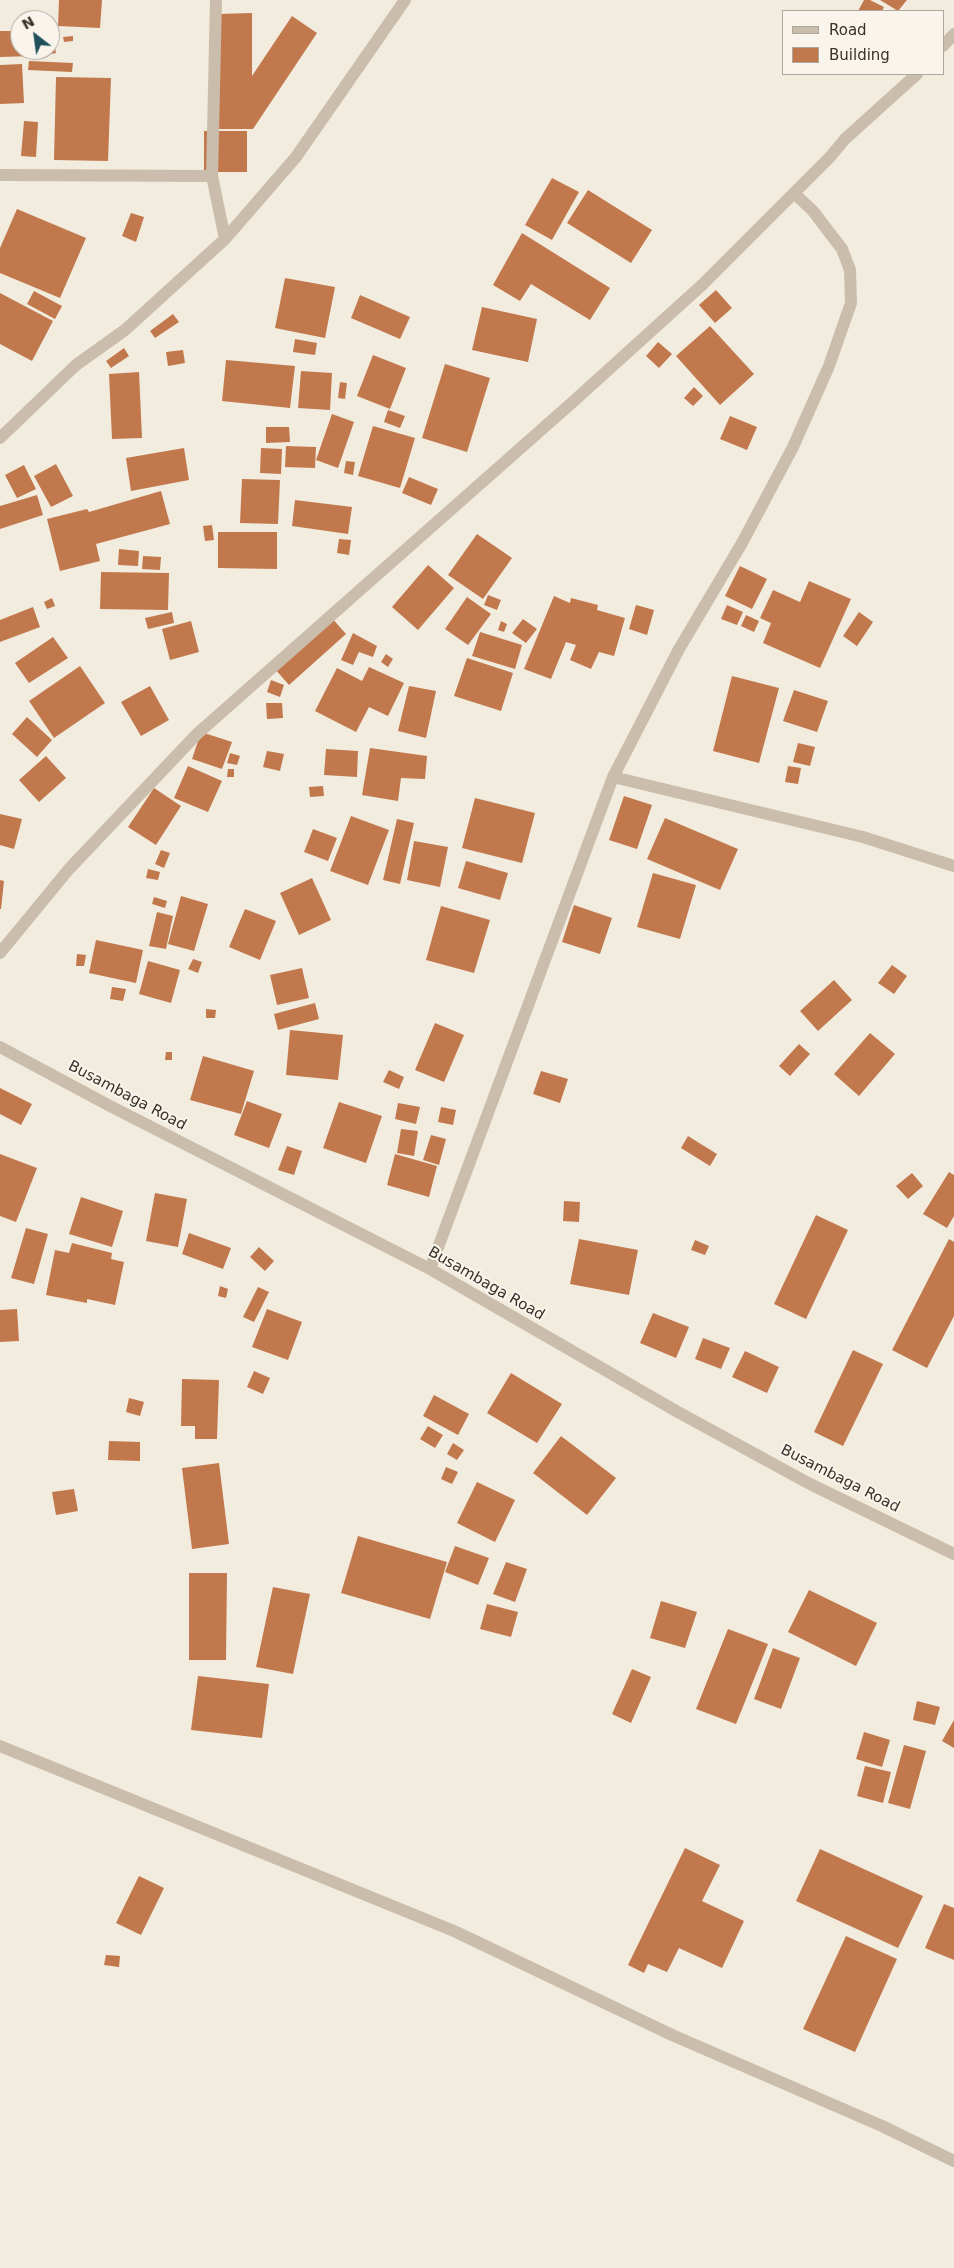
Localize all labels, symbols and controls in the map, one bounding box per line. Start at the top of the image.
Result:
north arrow [10,10,60,60]
legend [782,10,944,75]
text: N [19,13,37,33]
text: Road [829,21,867,39]
text: Building [829,46,890,64]
street label: Busambaga Road [65,1057,189,1135]
street label: Busambaga Road [425,1243,547,1325]
street label: Busambaga Road [777,1441,903,1517]

